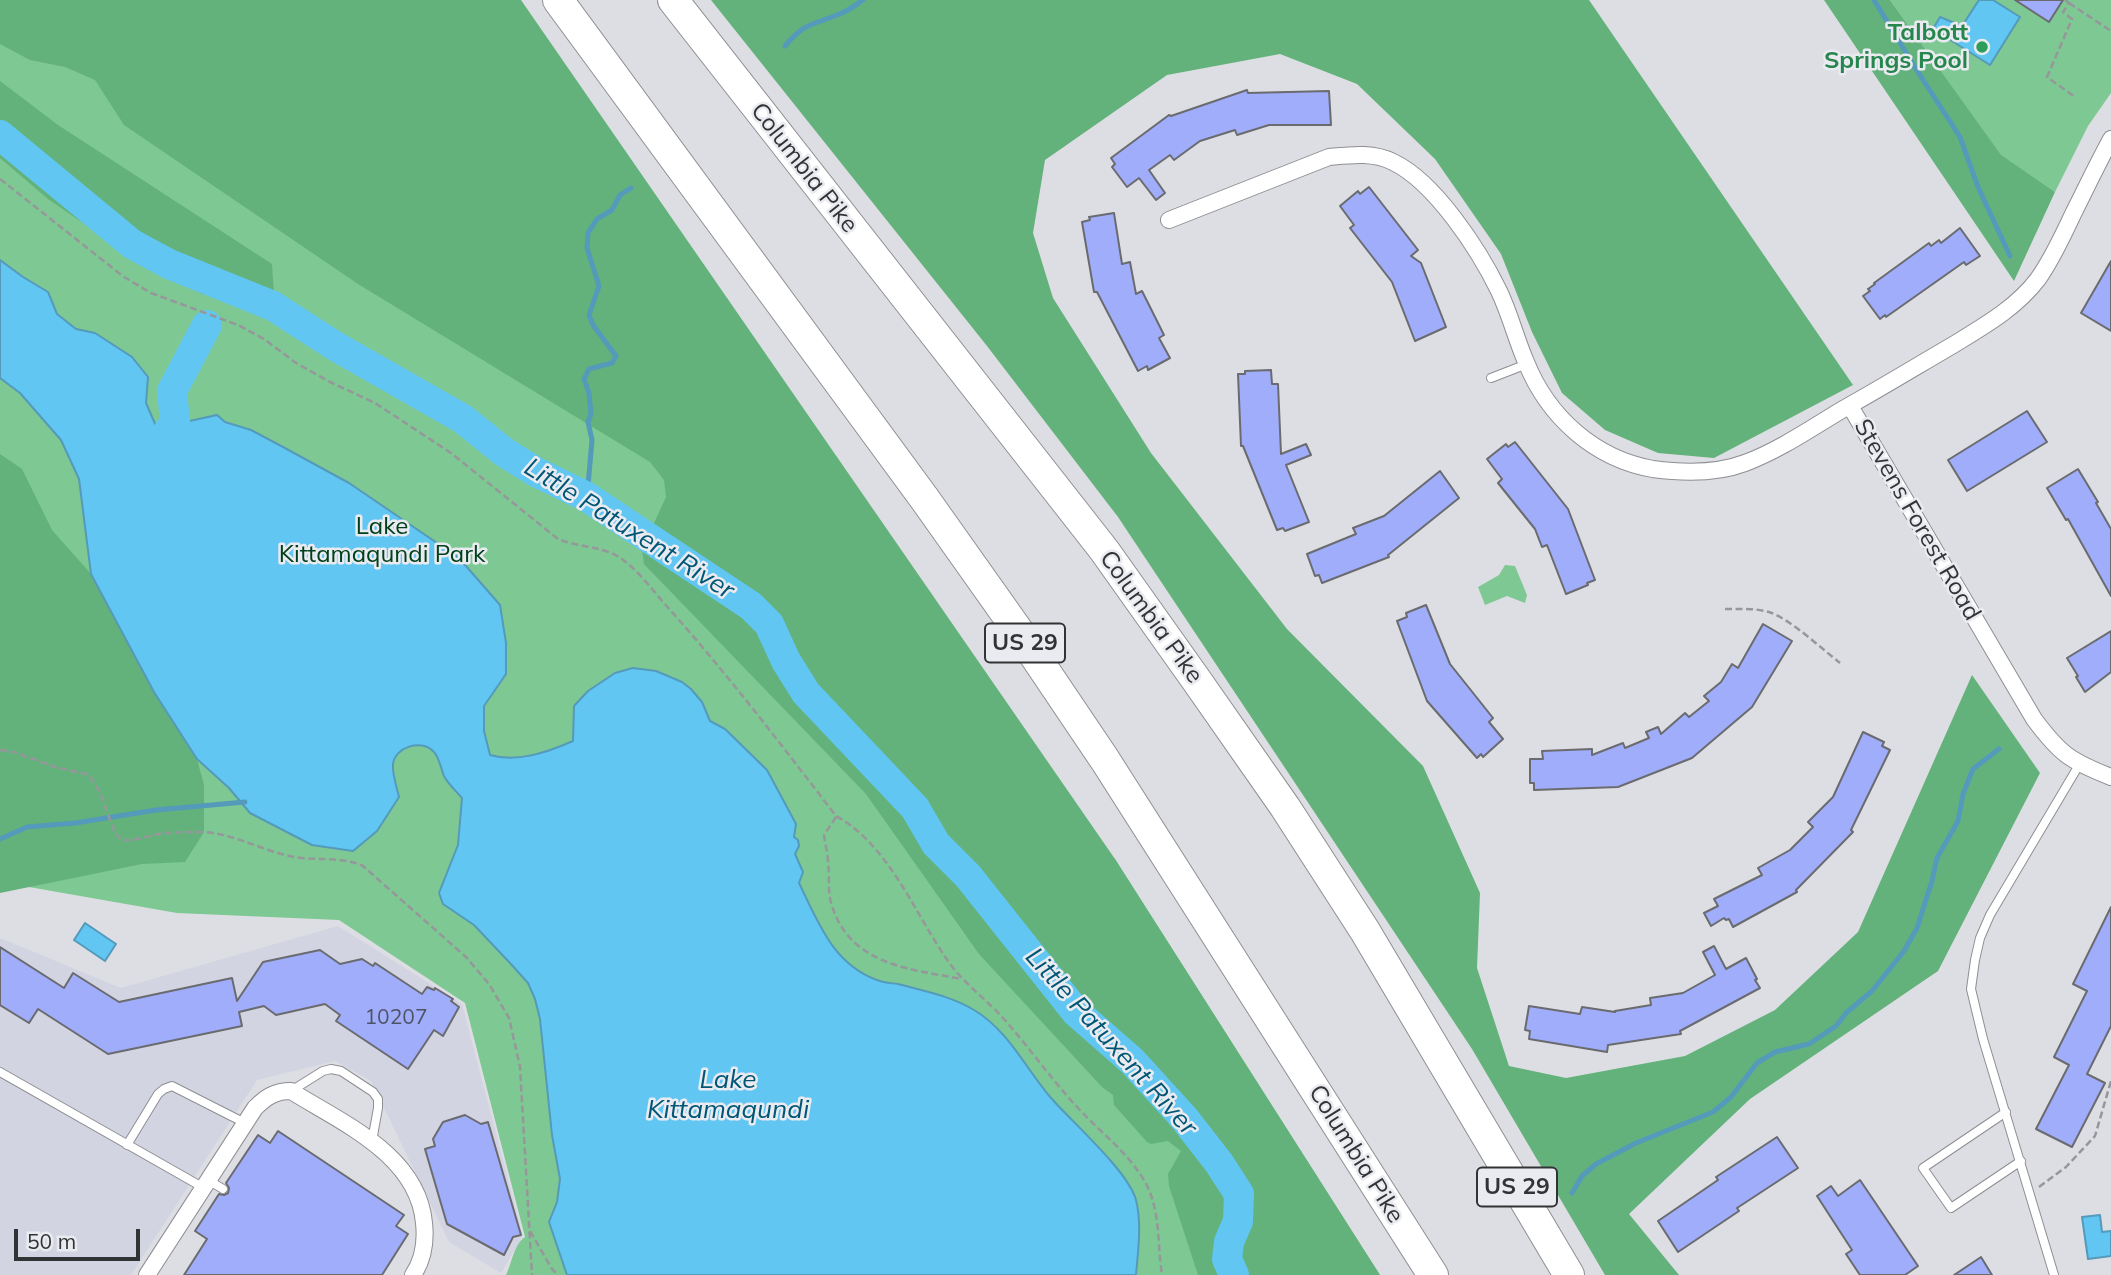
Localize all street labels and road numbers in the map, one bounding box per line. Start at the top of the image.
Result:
street label: Columbia Pike [744,97,864,239]
street label: Stevens Forest Road [1848,414,1986,626]
street label: Columbia Pike [1093,545,1209,689]
road number: US 29 [985,624,1065,663]
street label: Columbia Pike [1302,1080,1410,1228]
road number: US 29 [1477,1168,1557,1206]

